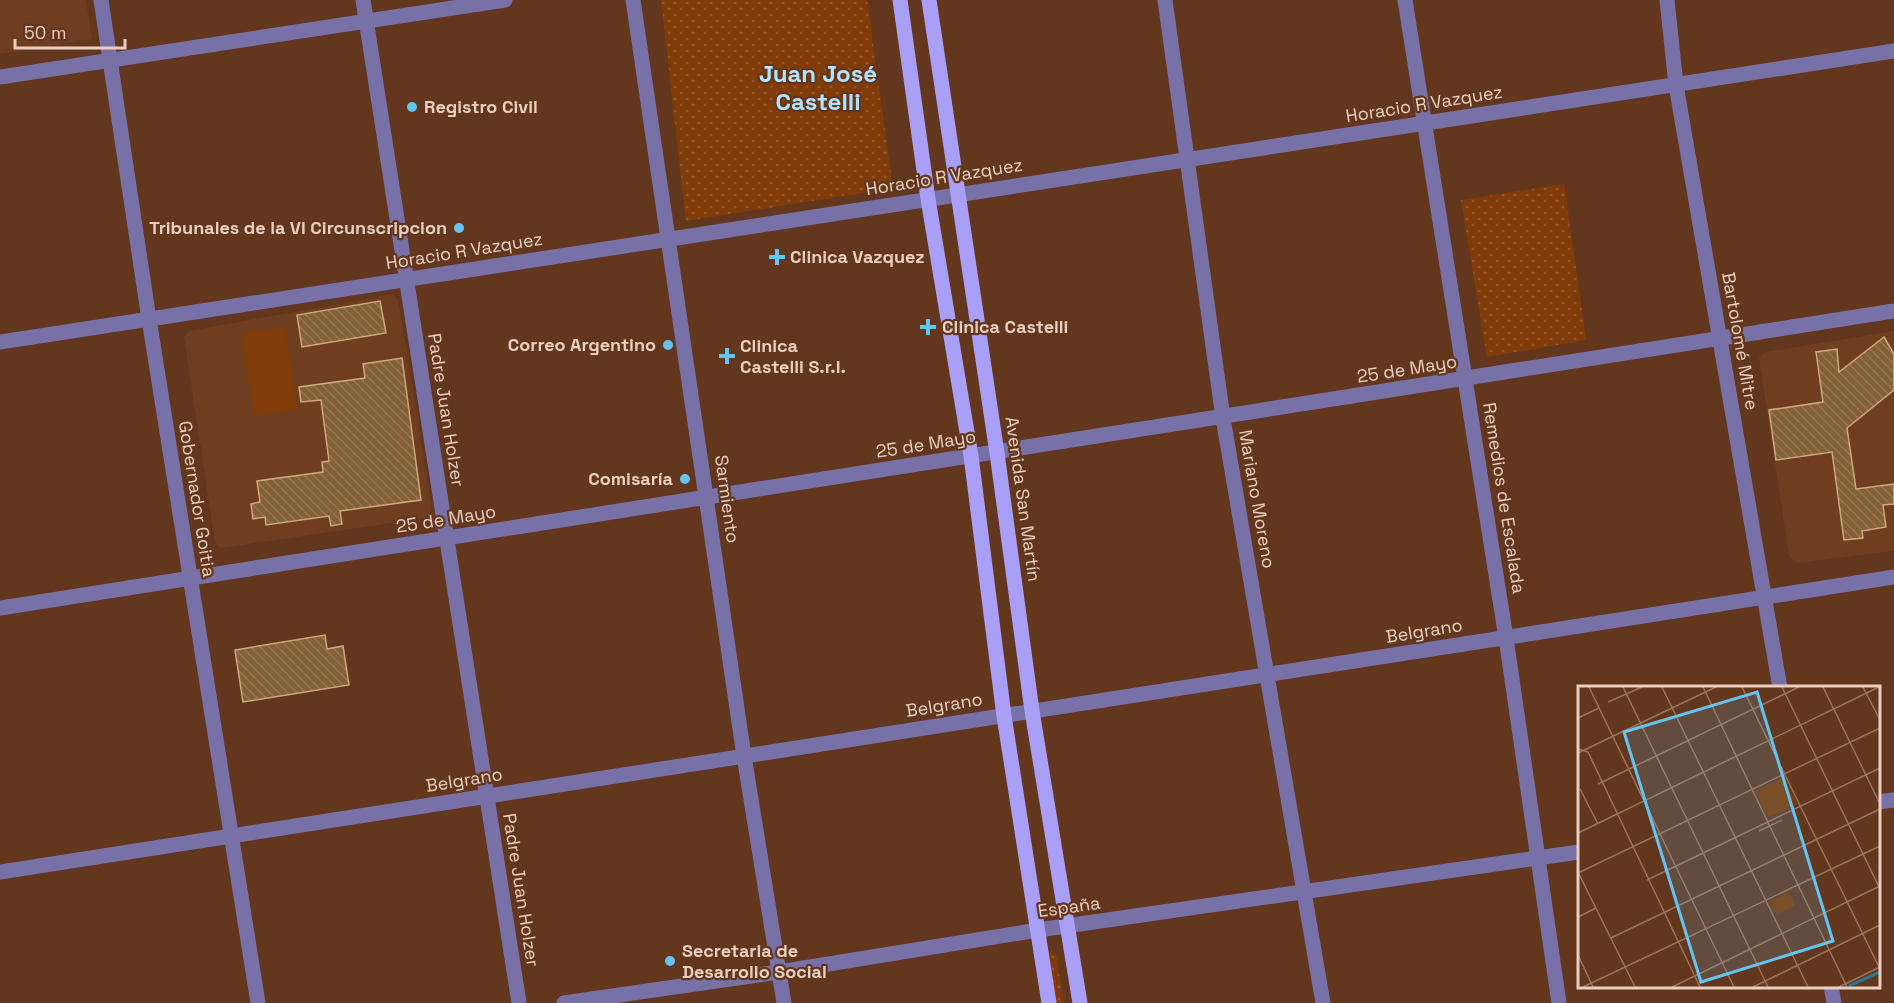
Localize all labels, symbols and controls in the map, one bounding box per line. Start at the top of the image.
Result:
scale bar [15,12,124,50]
text: 50 m [24,21,66,44]
district label: Juan José Castelli [759,58,877,117]
street label: Horacio R Vazquez [1344,80,1504,127]
place label: Registro Civil [424,95,538,118]
marker: Registro Civil [405,100,419,114]
street label: Horacio R Vazquez [864,153,1024,200]
place label: Tribunales de la VI Circunscripcion [149,216,447,239]
marker: Tribunales de la VI Circunscripcion [452,221,466,235]
street label: Horacio R Vazquez [384,227,544,274]
place label: Clinica Vazquez [790,245,925,268]
marker: Clinica Vazquez [768,248,786,266]
street label: Bartolomé Mitre [1717,270,1764,412]
place label: Clinica Castelli [942,315,1068,338]
marker: Clinica Castelli [919,318,937,336]
street label: Padre Juan Holzer [423,332,470,489]
place label: Correo Argentino [508,333,656,356]
place label: Clinica Castelli S.r.l. [740,334,846,378]
marker: Correo Argentino [661,338,675,352]
marker: Clinica Castelli S.r.l. [718,347,736,365]
street label: 25 de Mayo [1355,349,1459,388]
street label: Remedios de Escalada [1478,401,1531,595]
street label: Avenida San Martín [1001,415,1046,583]
street label: Gobernador Goitia [174,419,221,579]
street label: 25 de Mayo [874,424,978,463]
street label: Mariano Moreno [1234,428,1281,570]
street label: Sarmiento [710,453,745,544]
place label: Comisaría [588,467,674,490]
marker: Comisaría [678,472,692,486]
street label: 25 de Mayo [394,499,498,538]
street label: Belgrano [1384,613,1464,648]
inset map [1578,686,1879,988]
street label: Belgrano [904,687,984,722]
street label: Belgrano [424,762,504,797]
street label: Padre Juan Holzer [498,812,545,969]
street label: España [1036,891,1102,922]
place label: Secretaria de Desarrollo Social [682,939,827,983]
marker: Secretaria de Desarrollo Social [663,954,677,968]

